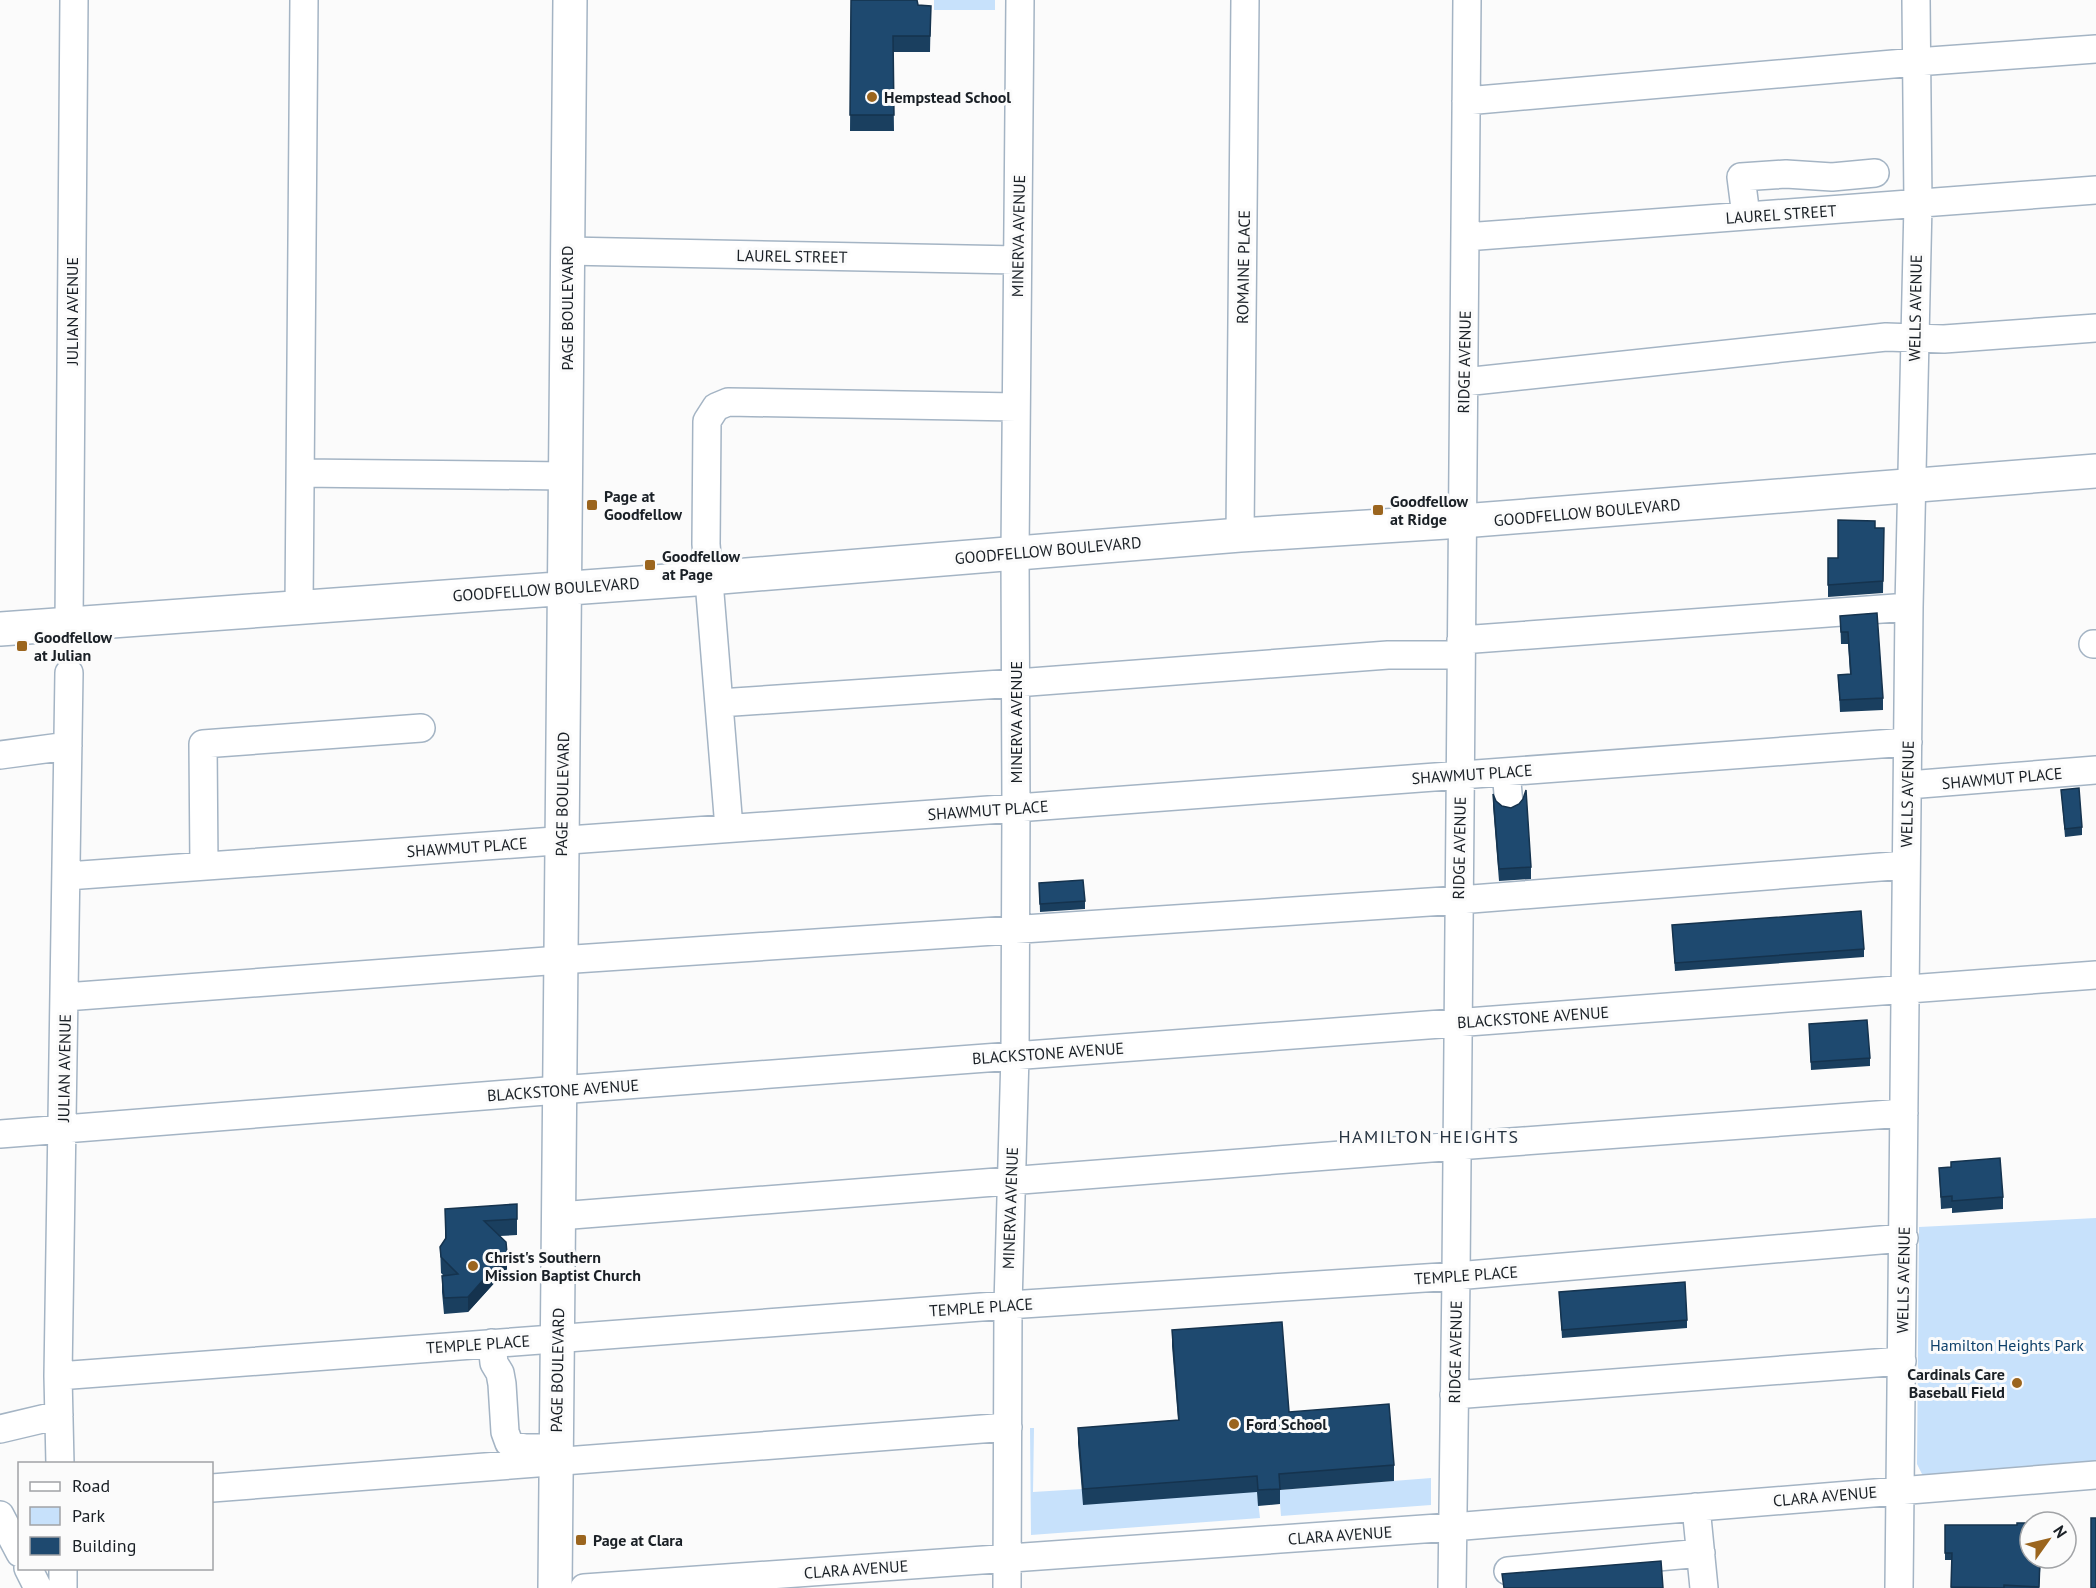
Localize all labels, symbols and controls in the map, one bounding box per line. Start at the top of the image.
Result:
place label: Hempstead School [884,87,1011,107]
marker: Hempstead School [865,90,879,104]
street label: MINERVA AVENUE [1007,175,1029,297]
street label: LAUREL STREET [1725,200,1837,228]
street label: ROMAINE PLACE [1232,210,1254,324]
street label: LAUREL STREET [736,245,848,267]
street label: PAGE BOULEVARD [557,246,577,370]
street label: WELLS AVENUE [1904,254,1926,362]
street label: JULIAN AVENUE [62,257,82,366]
street label: RIDGE AVENUE [1453,310,1475,414]
place label: Page at Goodfellow [604,486,683,524]
place label: Goodfellow at Ridge [1390,491,1469,529]
street label: GOODFELLOW BOULEVARD [1493,494,1681,530]
marker: Page at Goodfellow [585,498,599,512]
marker: Goodfellow at Ridge [1371,503,1385,517]
street label: GOODFELLOW BOULEVARD [954,532,1142,568]
place label: Goodfellow at Page [662,546,741,584]
marker: Goodfellow at Page [643,558,657,572]
street label: GOODFELLOW BOULEVARD [452,572,640,606]
place label: Goodfellow at Julian [34,627,113,665]
marker: Goodfellow at Julian [15,639,29,653]
street label: MINERVA AVENUE [1006,661,1026,783]
street label: PAGE BOULEVARD [551,731,573,857]
street label: WELLS AVENUE [1896,740,1918,848]
street label: SHAWMUT PLACE [1411,760,1533,788]
street label: SHAWMUT PLACE [1941,763,2063,793]
street label: SHAWMUT PLACE [927,796,1049,824]
street label: RIDGE AVENUE [1448,796,1470,900]
street label: SHAWMUT PLACE [406,833,528,861]
street label: BLACKSTONE AVENUE [1456,1002,1610,1032]
street label: JULIAN AVENUE [53,1014,75,1123]
street label: BLACKSTONE AVENUE [971,1038,1125,1068]
street label: BLACKSTONE AVENUE [486,1075,640,1105]
district label: HAMILTON HEIGHTS [1338,1125,1520,1148]
street label: MINERVA AVENUE [998,1147,1022,1269]
street label: WELLS AVENUE [1892,1226,1914,1334]
place label: Christ's Southern Mission Baptist Church [485,1247,641,1285]
marker: Christ's Southern Mission Baptist Church [466,1259,480,1273]
street label: TEMPLE PLACE [1413,1261,1519,1289]
street label: TEMPLE PLACE [928,1293,1034,1321]
street label: RIDGE AVENUE [1444,1300,1466,1404]
street label: PAGE BOULEVARD [546,1307,568,1433]
street label: TEMPLE PLACE [425,1330,531,1358]
park label: Hamilton Heights Park [1930,1335,2084,1355]
place label: Cardinals Care Baseball Field [1907,1364,2005,1402]
marker: Cardinals Care Baseball Field [2010,1376,2024,1390]
place label: Ford School [1246,1414,1327,1434]
marker: Ford School [1227,1417,1241,1431]
legend [18,1462,213,1570]
text: Road [72,1474,110,1497]
street label: CLARA AVENUE [1772,1481,1878,1511]
text: Park [72,1504,105,1527]
north arrow [2018,1510,2078,1570]
street label: CLARA AVENUE [1287,1521,1393,1549]
text: N [2049,1522,2072,1542]
place label: Page at Clara [593,1530,683,1550]
marker: Page at Clara [574,1533,588,1547]
text: Building [72,1534,136,1557]
street label: CLARA AVENUE [803,1555,909,1583]

